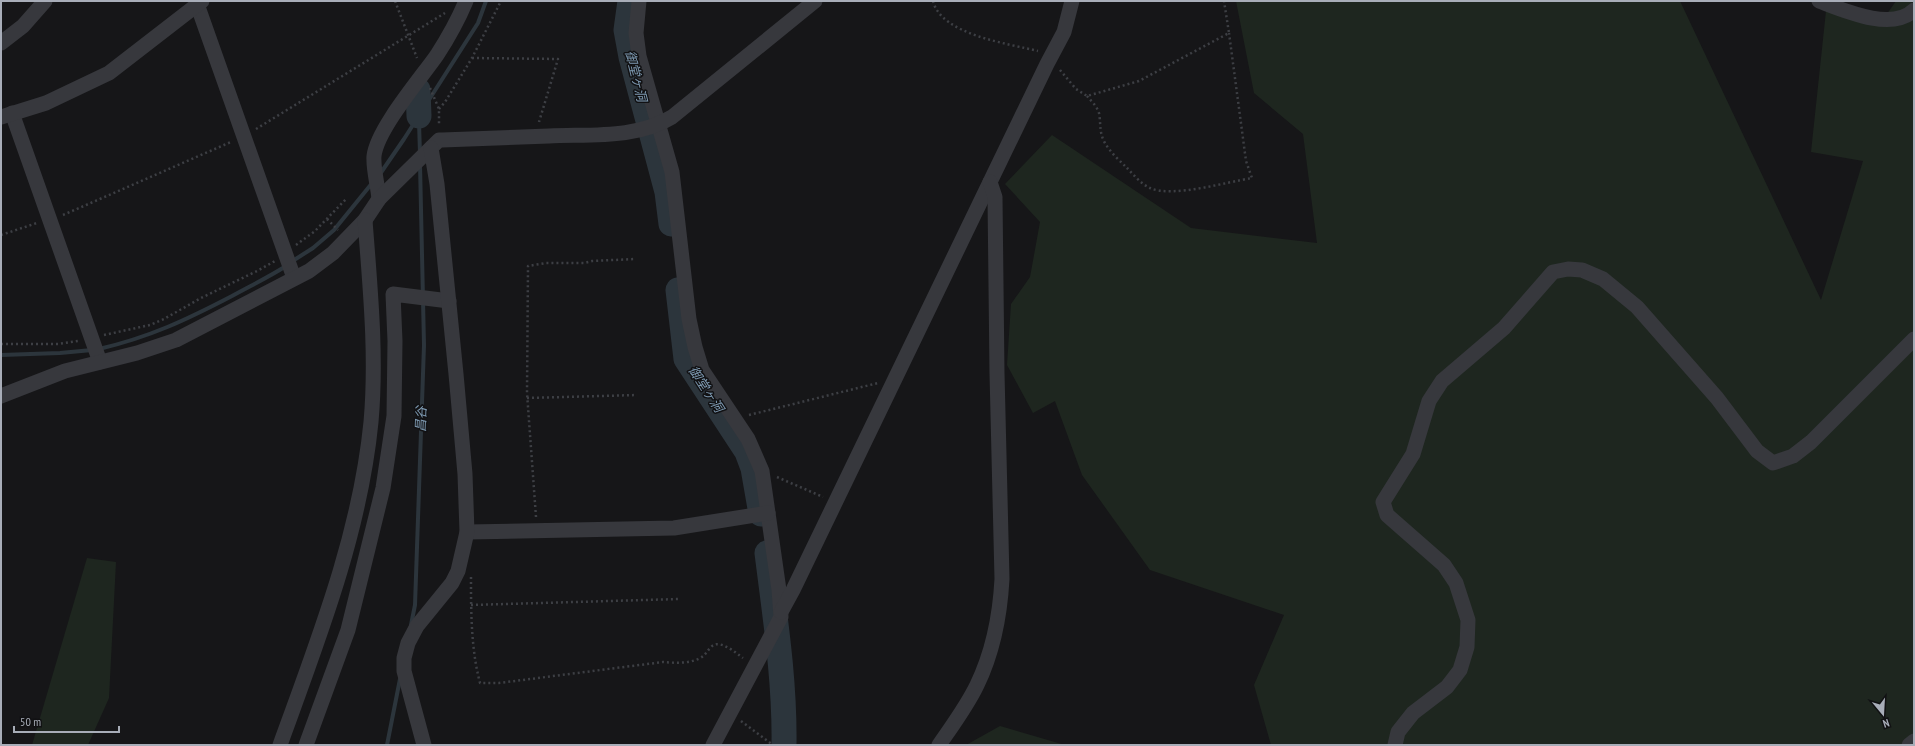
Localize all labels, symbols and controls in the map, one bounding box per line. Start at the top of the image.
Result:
water label: 御堂ヶ洞 [621,49,651,105]
water label: 御堂ヶ洞 [685,363,728,417]
water label: 昌谷 [412,405,430,432]
north arrow [1863,694,1903,734]
scale bar [14,708,119,734]
text: 50 m [20,714,41,729]
text: N [1881,716,1891,731]

